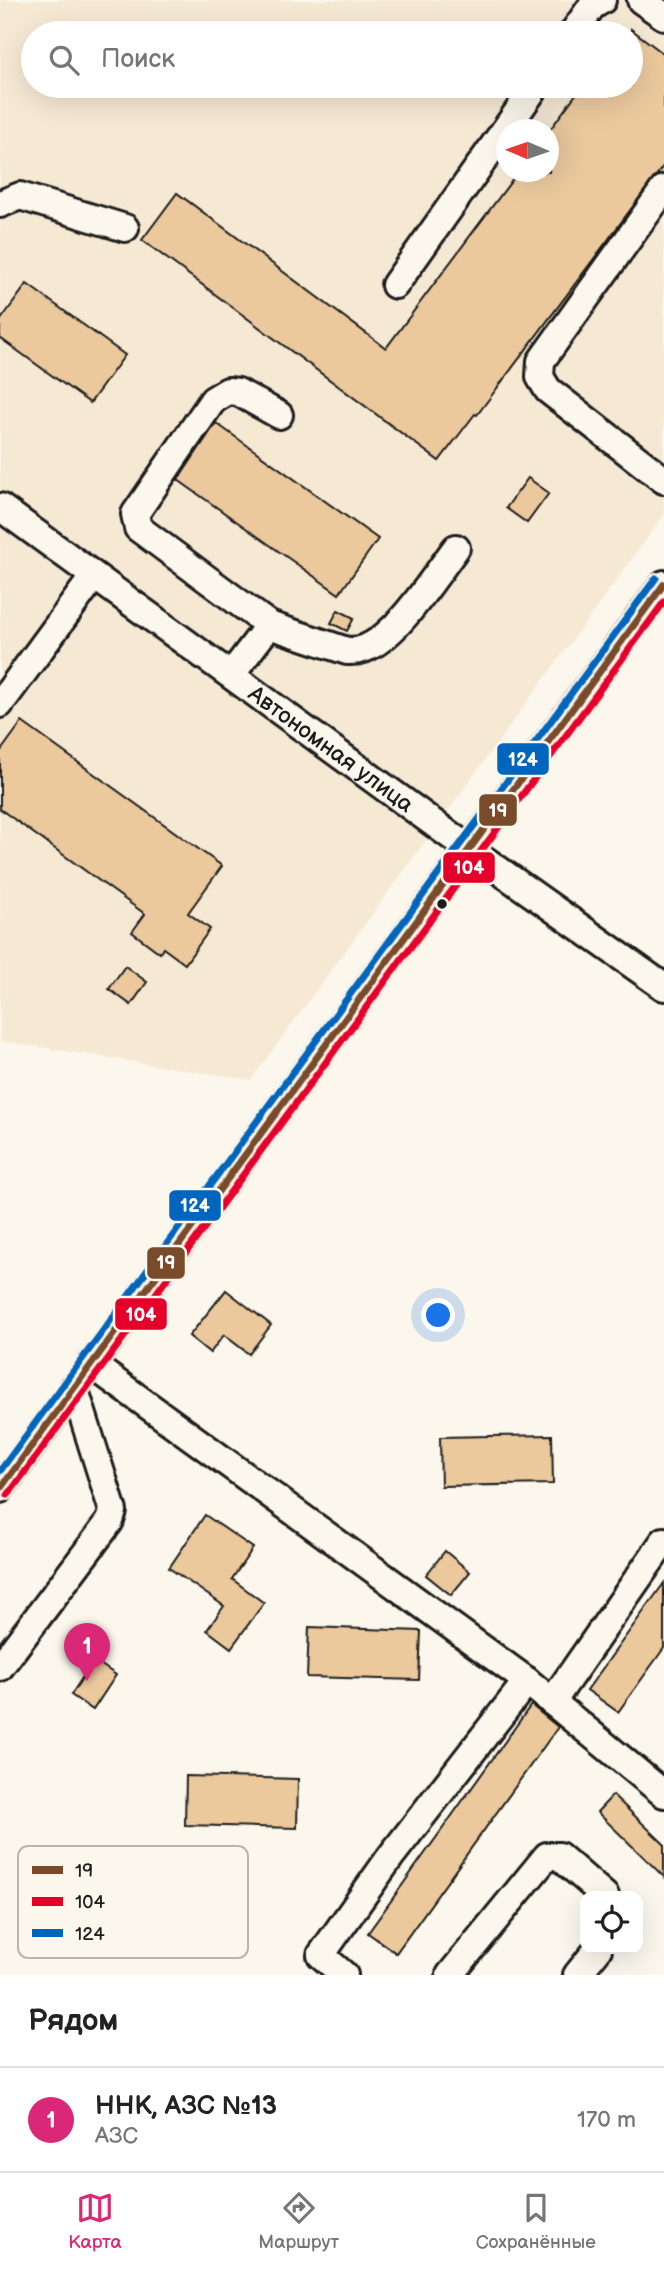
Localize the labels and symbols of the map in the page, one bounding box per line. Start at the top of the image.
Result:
north arrow [496,119,559,182]
street label: Автономная улица [242,679,419,819]
line badge: 124 [496,742,550,776]
text: 124 [508,749,538,772]
line badge: 19 [478,793,518,827]
text: 19 [488,800,508,823]
line badge: 104 [442,851,496,884]
text: 104 [453,857,485,880]
unlabelled marker [435,897,449,911]
line badge: 124 [168,1189,222,1222]
text: 124 [180,1195,210,1218]
line badge: 19 [146,1246,186,1280]
text: 19 [156,1252,176,1275]
line badge: 104 [114,1297,168,1331]
your location [421,1298,455,1332]
text: 104 [125,1304,157,1327]
pin: 1 [64,1623,110,1681]
legend [18,1846,248,1958]
text: 19 [75,1860,93,1883]
text: 104 [75,1891,106,1914]
text: 124 [75,1923,105,1946]

